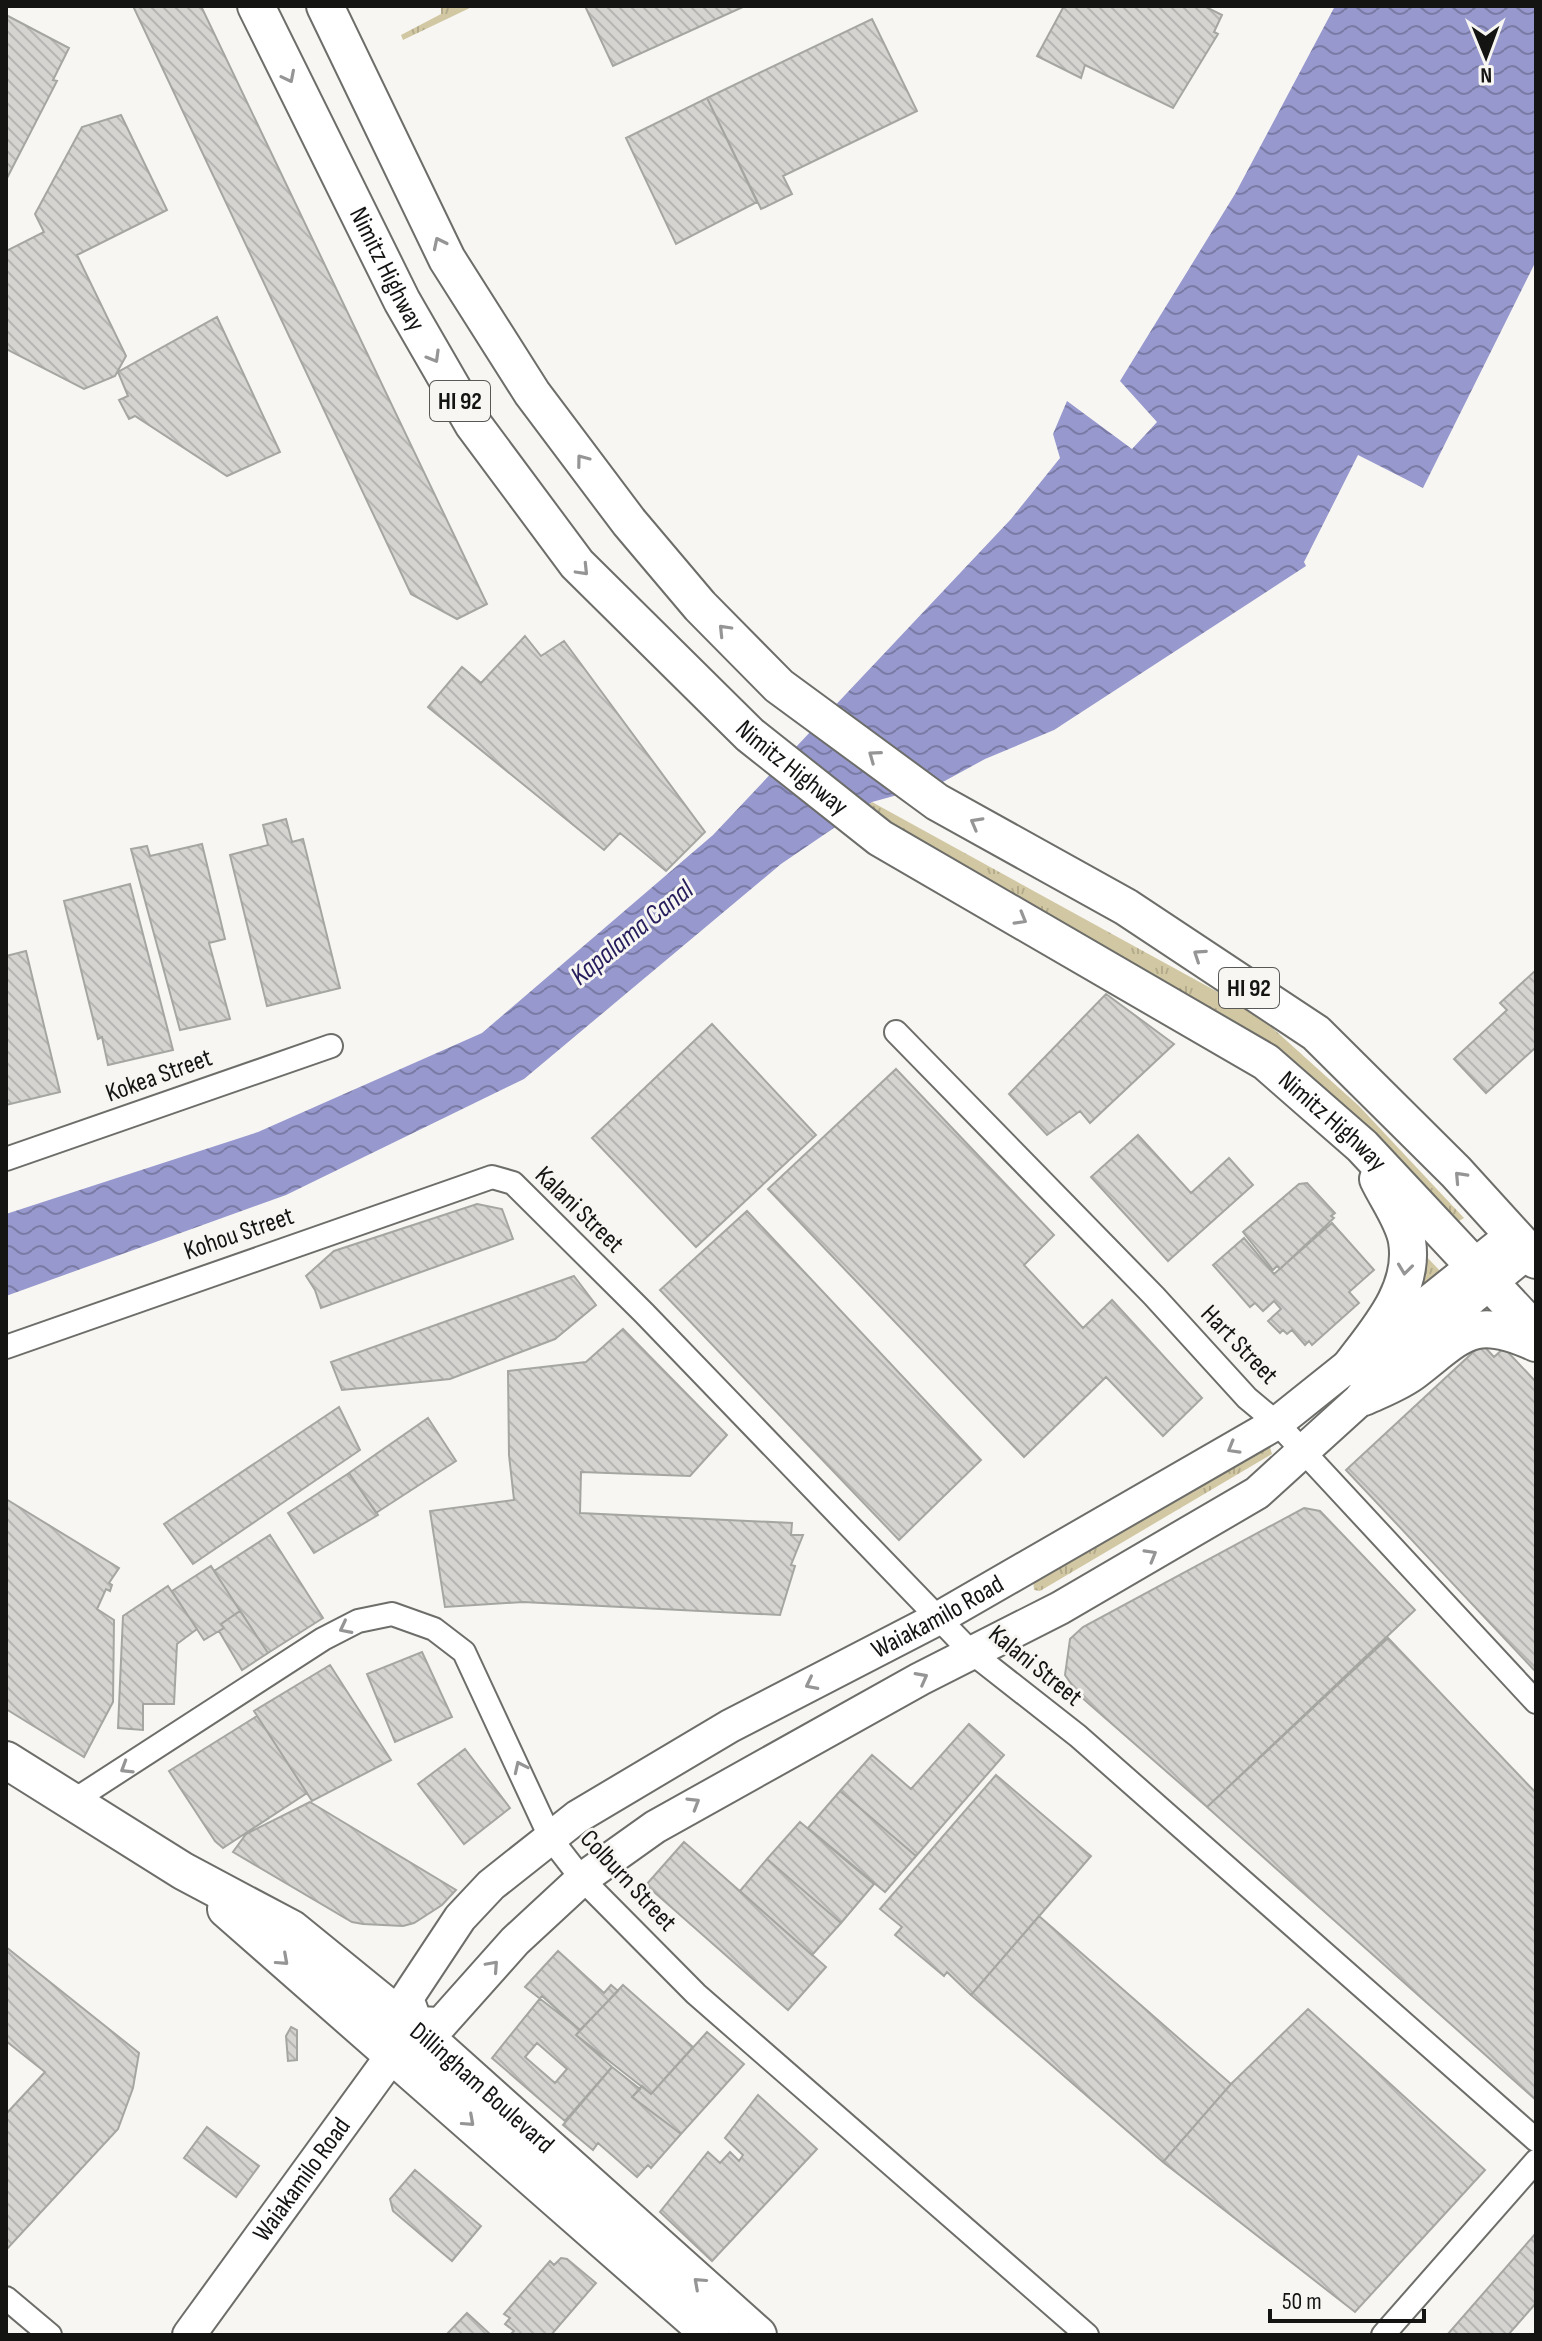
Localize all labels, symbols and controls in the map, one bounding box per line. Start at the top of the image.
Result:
north arrow [1446,16,1526,96]
text: N [1480,61,1492,88]
one-way arrow [279,68,295,83]
street label: Nimitz Highway [343,202,432,337]
one-way arrow [433,237,449,251]
one-way arrow [424,348,440,363]
road number: HI 92 [430,381,490,421]
one-way arrow [578,454,592,469]
one-way arrow [574,561,588,575]
one-way arrow [719,625,733,639]
street label: Nimitz Highway [729,714,854,822]
one-way arrow [868,751,883,765]
one-way arrow [970,817,985,833]
water label: Kapalama Canal [564,873,701,992]
one-way arrow [1012,909,1027,925]
one-way arrow [1194,950,1208,965]
road number: HI 92 [1219,968,1279,1008]
street label: Kokea Street [102,1042,217,1110]
street label: Nimitz Highway [1272,1065,1393,1178]
street label: Kalani Street [528,1160,630,1260]
one-way arrow [1455,1172,1470,1187]
street label: Kohou Street [180,1201,298,1267]
one-way arrow [1396,1263,1413,1276]
street label: Hart Street [1194,1299,1284,1391]
one-way arrow [1227,1438,1242,1454]
one-way arrow [1142,1549,1157,1565]
street label: Waiakamilo Road [867,1568,1009,1666]
one-way arrow [339,1618,354,1633]
street label: Kalani Street [982,1619,1088,1713]
one-way arrow [914,1672,928,1687]
one-way arrow [804,1675,819,1690]
one-way arrow [120,1758,135,1773]
one-way arrow [513,1761,529,1776]
one-way arrow [685,1797,700,1813]
street label: Colburn Street [573,1824,683,1938]
one-way arrow [274,1950,288,1965]
one-way arrow [483,1960,498,1975]
street label: Dillingham Boulevard [404,2016,560,2160]
street label: Waiakamilo Road [246,2112,357,2248]
one-way arrow [459,2112,474,2126]
scale bar [1270,2273,1424,2323]
one-way arrow [694,2278,709,2293]
text: 50 m [1282,2287,1322,2316]

